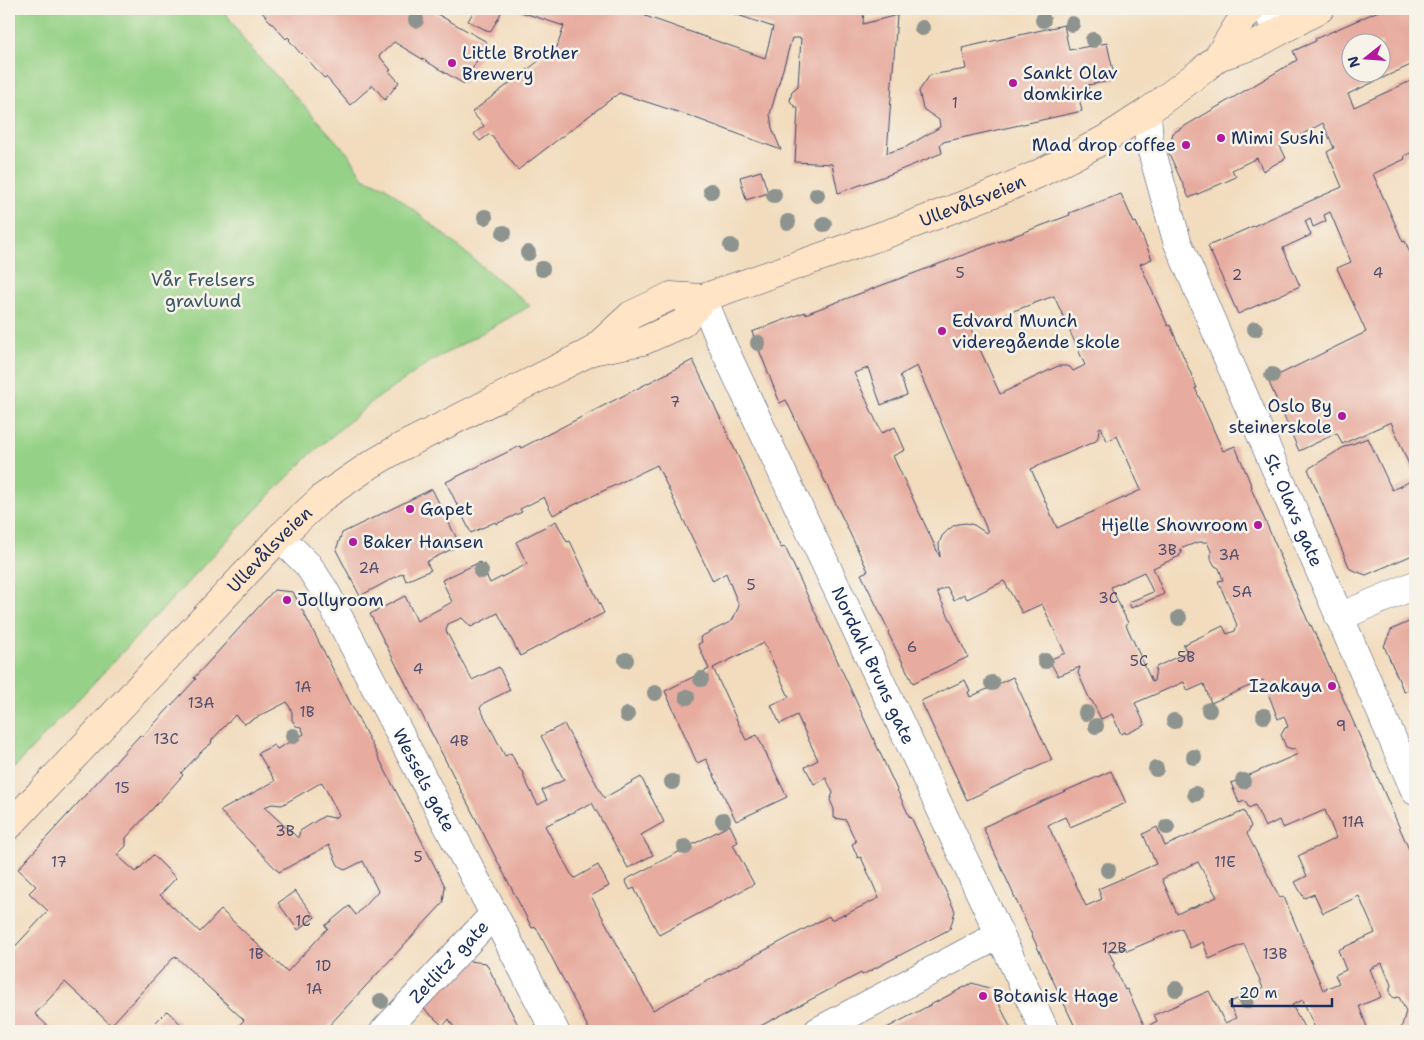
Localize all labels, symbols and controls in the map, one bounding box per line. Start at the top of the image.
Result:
north arrow [1342,32,1392,82]
place label: Little Brother Brewery [462,41,579,86]
text: N [1343,54,1364,70]
marker: Little Brother Brewery [446,57,458,69]
place label: Sankt Olav domkirke [1023,61,1118,106]
marker: Sankt Olav domkirke [1007,77,1019,89]
house number: 1 [952,93,958,113]
place label: Mimi Sushi [1231,126,1324,150]
marker: Mimi Sushi [1215,132,1227,144]
place label: Mad drop coffee [1032,133,1176,157]
marker: Mad drop coffee [1180,139,1192,151]
street label: Ullevålsveien [916,169,1029,232]
house number: 5 [955,263,965,283]
house number: 4 [1373,263,1383,283]
house number: 2 [1232,265,1242,285]
park label: Vår Frelsers gravlund [151,268,255,313]
place label: Edvard Munch videregående skole [952,309,1120,354]
marker: Edvard Munch videregående skole [936,325,948,337]
house number: 7 [670,392,680,412]
place label: Oslo By steinerskole [1228,394,1332,439]
marker: Oslo By steinerskole [1336,410,1348,422]
street label: St. Olavs gate [1258,449,1329,570]
place label: Gapet [420,497,473,521]
street label: Ullevålsveien [222,501,317,598]
marker: Gapet [404,503,416,515]
place label: Hjelle Showroom [1101,513,1248,537]
marker: Hjelle Showroom [1252,519,1264,531]
place label: Baker Hansen [363,530,484,554]
marker: Baker Hansen [347,536,359,548]
house number: 3B [1157,540,1177,560]
house number: 3A [1218,545,1240,565]
house number: 2A [359,558,379,578]
house number: 5 [746,575,756,595]
house number: 5A [1232,582,1252,602]
street label: Nordahl Bruns gate [826,583,920,748]
place label: Jollyroom [297,588,384,612]
house number: 3C [1098,588,1118,608]
marker: Jollyroom [281,594,293,606]
house number: 6 [907,637,917,657]
house number: 5B [1177,647,1195,667]
house number: 5C [1130,651,1148,671]
house number: 4 [413,659,423,679]
place label: Izakaya [1249,674,1322,698]
house number: 1A [295,677,311,697]
marker: Izakaya [1326,680,1338,692]
house number: 13A [188,693,214,713]
house number: 1B [299,702,315,722]
house number: 9 [1336,716,1346,736]
street label: Wessels gate [387,724,461,836]
house number: 13C [153,729,179,749]
house number: 4B [449,731,469,751]
house number: 15 [114,778,130,798]
house number: 11A [1342,812,1364,832]
house number: 3B [275,821,295,841]
house number: 5 [413,847,423,867]
house number: 17 [51,852,67,872]
house number: 11E [1214,852,1236,872]
house number: 1C [295,911,311,931]
street label: Zetlitz’ gate [404,915,494,1009]
house number: 12B [1102,938,1126,958]
house number: 1B [248,944,264,964]
house number: 13B [1263,944,1288,964]
house number: 1D [315,956,331,976]
scale bar [1232,975,1332,1007]
house number: 1A [306,979,322,999]
text: 20 m [1239,983,1278,1003]
place label: Botanisk Hage [993,984,1119,1008]
marker: Botanisk Hage [977,990,989,1002]

